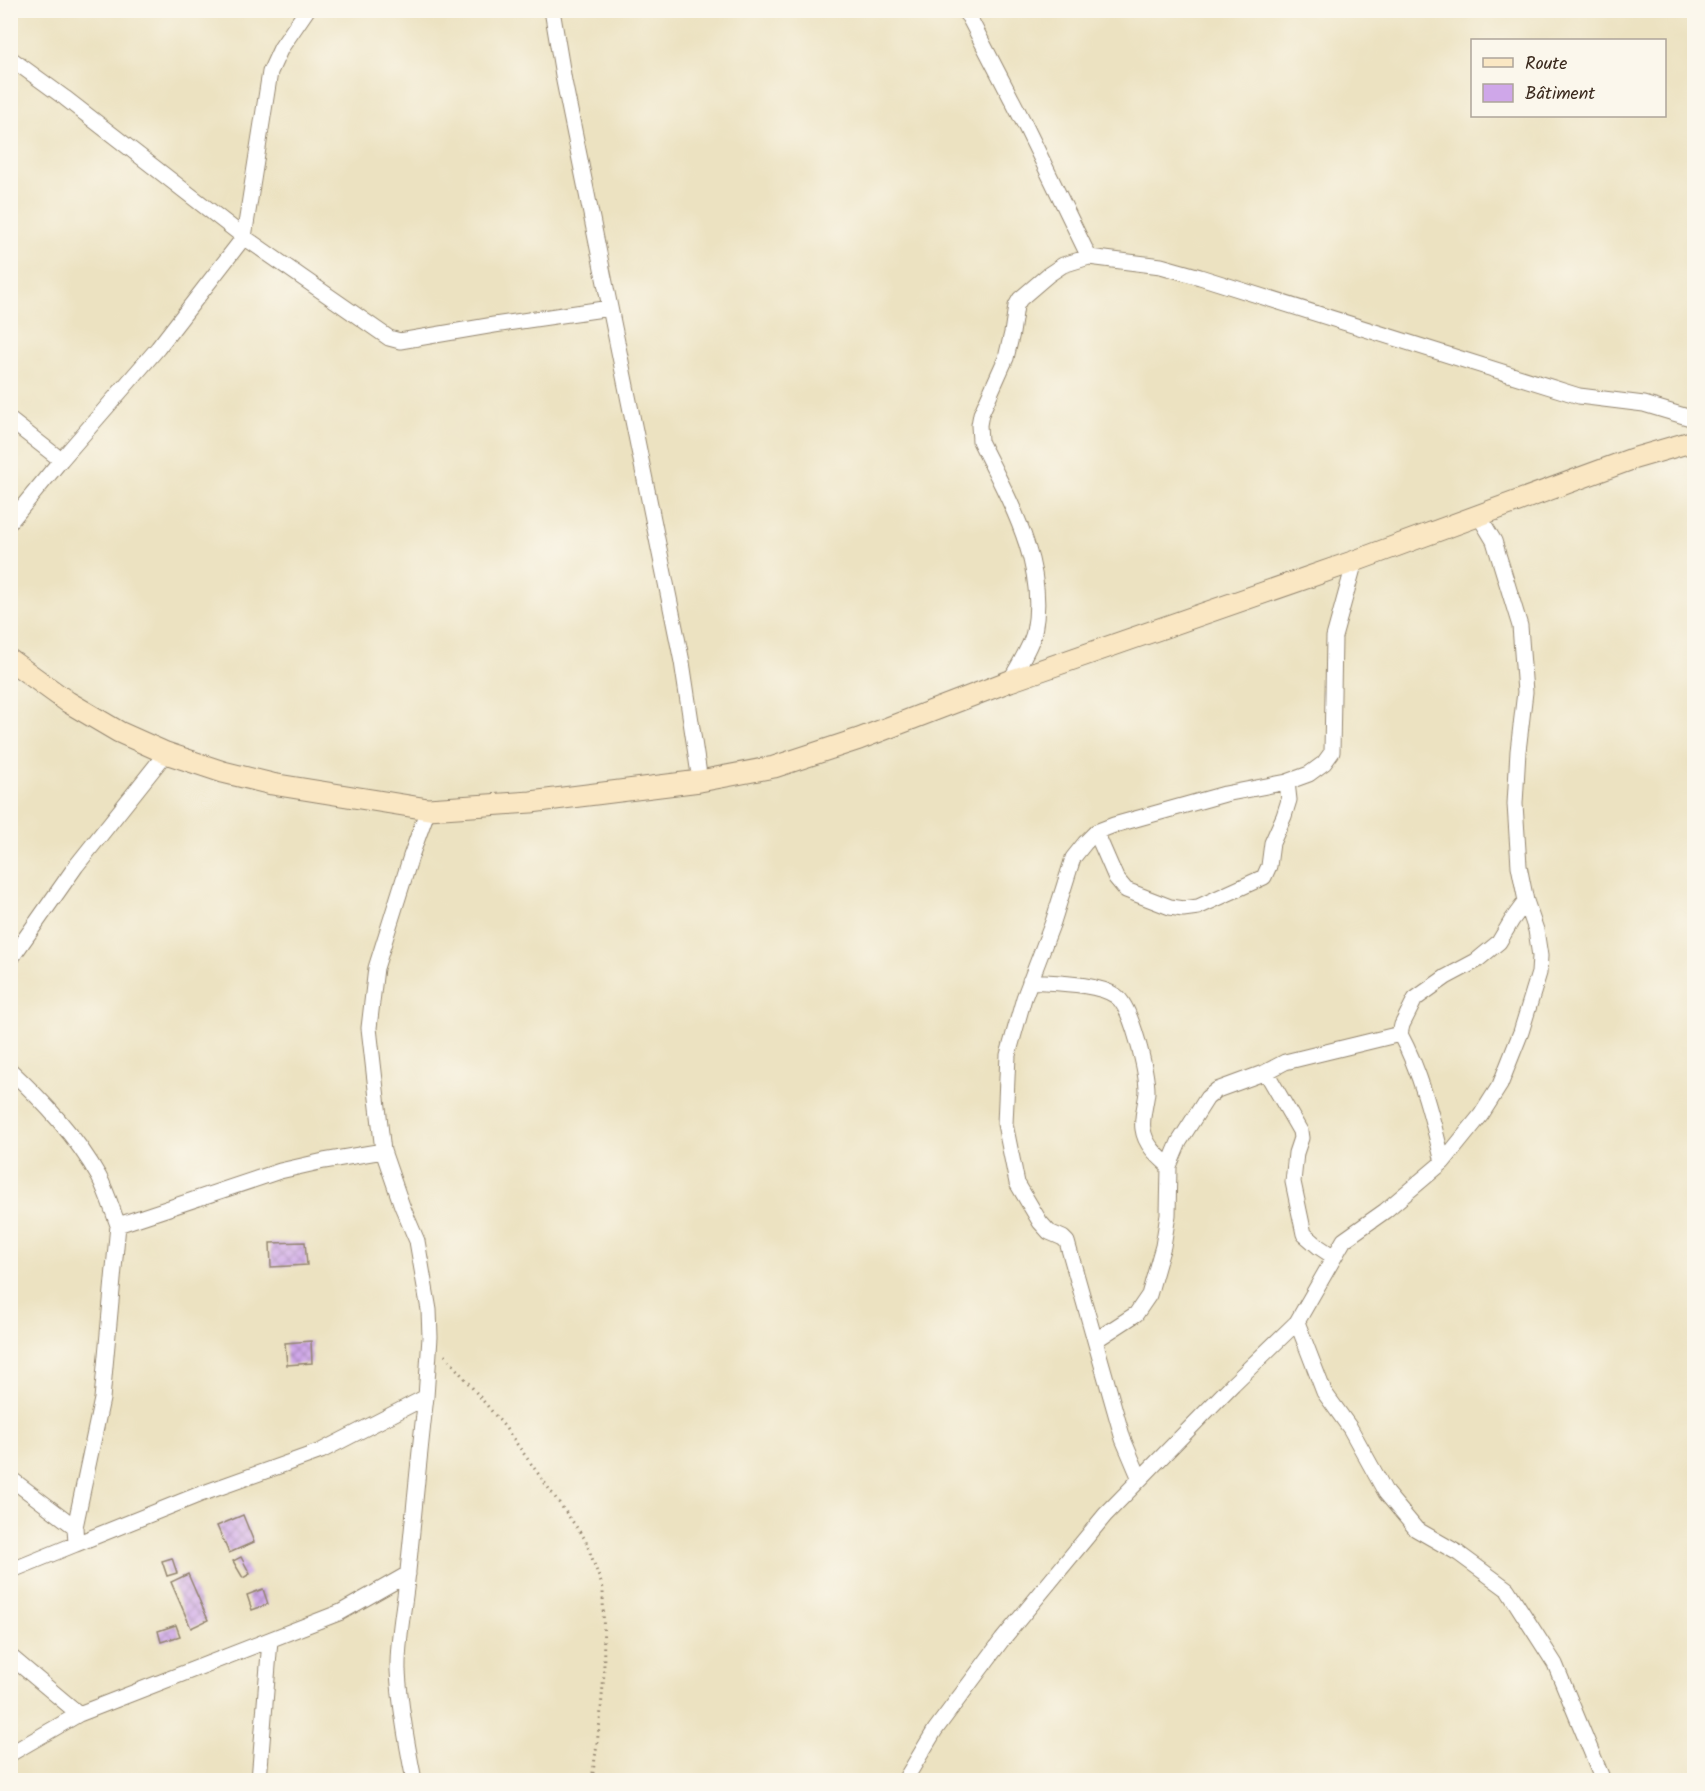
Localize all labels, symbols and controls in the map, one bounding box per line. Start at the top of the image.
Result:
legend [1471,39,1666,117]
text: Route [1525,50,1567,79]
text: Bâtiment [1525,80,1596,109]

